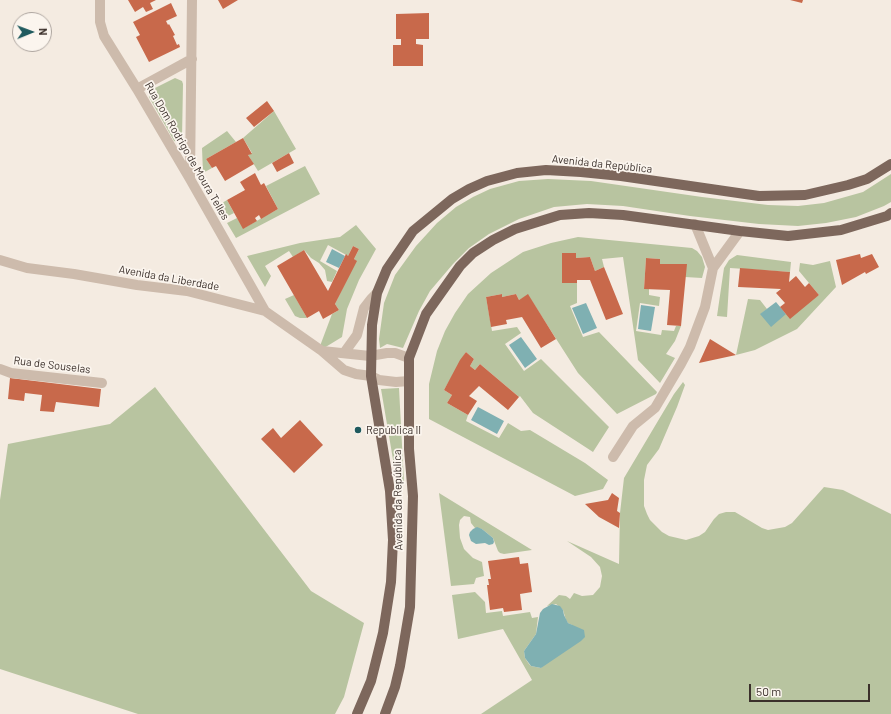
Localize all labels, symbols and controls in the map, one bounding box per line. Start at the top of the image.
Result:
north arrow [12,12,52,52]
text: N [37,28,50,36]
street label: Rua Dom Rodrigo de Moura Telles [142,80,232,222]
street label: Avenida da República [551,152,653,176]
street label: Avenida da Liberdade [118,263,220,293]
street label: Rua de Souselas [13,354,91,376]
place label: República II [366,423,421,437]
marker: República II [353,425,363,435]
street label: Avenida da República [391,449,405,551]
scale bar [751,676,872,702]
text: 50 m [756,684,781,698]

